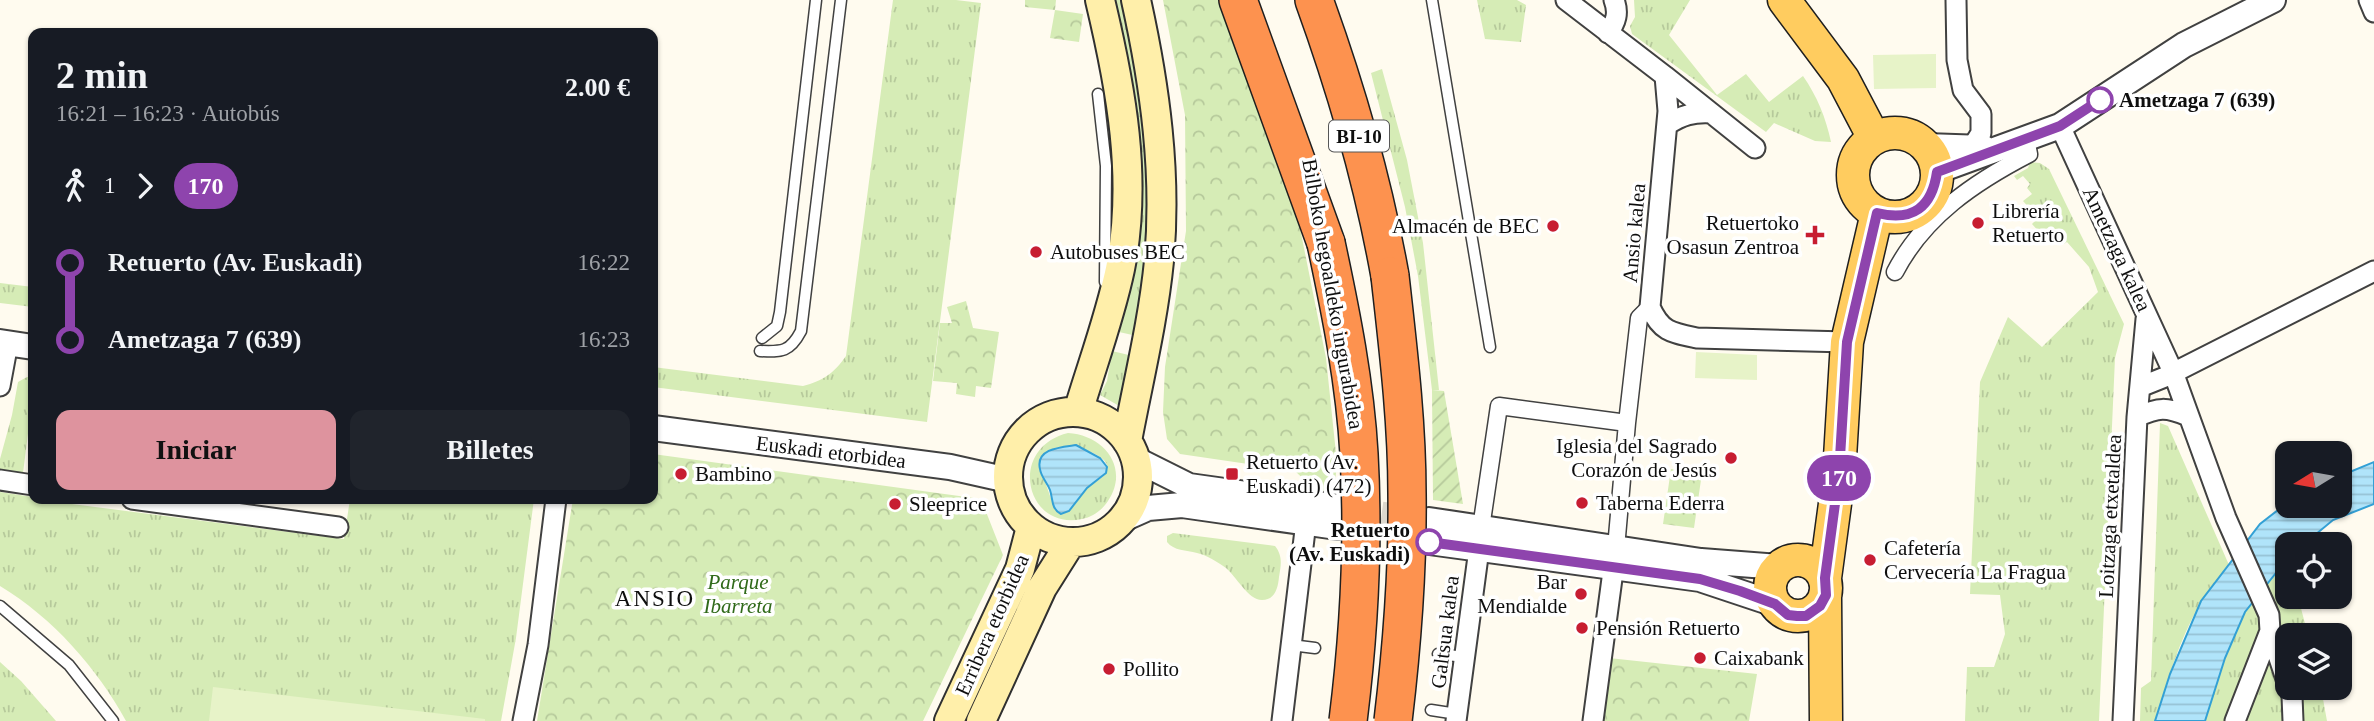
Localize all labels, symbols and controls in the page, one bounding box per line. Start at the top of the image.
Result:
text: 2 min [56,54,148,96]
text: 2.00 € [565,73,630,102]
marker: Ametzaga 7 (639) [2087,87,2113,113]
place label: Ametzaga 7 (639) [2119,88,2275,112]
text: 16:21 – 16:23 · Autobús [56,101,280,126]
road number: BI-10 [1329,120,1389,152]
street label: Bilboko hegoaldeko ingurabidea [1297,157,1369,432]
icon: walk [56,167,94,205]
icon: forward [126,167,164,205]
text: 1 [104,173,116,198]
text: 170 [188,173,224,199]
street label: Ansio kalea [1618,182,1650,284]
street label: Ametzaga kalea [2078,183,2157,316]
place label: Librería Retuerto [1992,199,2064,247]
place label: Retuertoko Osasun Zentroa [1667,211,1800,259]
place label: Almacén de BEC [1392,214,1539,238]
marker: Librería Retuerto [1970,215,1986,231]
marker: Almacén de BEC [1545,218,1561,234]
marker: Retuertoko Osasun Zentroa [1805,225,1825,245]
place label: Autobuses BEC [1050,240,1185,264]
marker: Autobuses BEC [1028,244,1044,260]
text: Retuerto (Av. Euskadi) [108,248,362,277]
text: 16:22 [578,250,630,275]
text: Ametzaga 7 (639) [108,325,302,354]
text: 16:23 [578,327,630,352]
button: Iniciar [56,410,336,490]
button: Billetes [350,410,630,490]
street label: Euskadi etorbidea [755,431,908,473]
street label: Loitzaga etxetaldea [2094,433,2126,598]
place label: Iglesia del Sagrado Corazón de Jesús [1556,434,1717,482]
north arrow [2275,441,2352,518]
map controls [2275,441,2352,700]
place label: Retuerto (Av. Euskadi) (472) [1246,450,1371,498]
marker: Iglesia del Sagrado Corazón de Jesús [1723,450,1739,466]
line badge: 170 [1799,455,1879,501]
place label: Bambino [695,462,772,486]
text: 170 [1821,465,1857,491]
marker: Bambino [673,466,689,482]
marker: Retuerto (Av. Euskadi) (472) [1224,466,1240,482]
place label: Taberna Ederra [1596,491,1725,515]
place label: Sleeprice [909,492,987,516]
marker: Taberna Ederra [1574,495,1590,511]
marker: Sleeprice [887,496,903,512]
place label: Retuerto (Av. Euskadi) [1289,518,1410,566]
marker: Retuerto (Av. Euskadi) [1416,529,1442,555]
button: locate [2275,532,2352,609]
place label: Cafetería Cervecería La Fragua [1884,536,2067,584]
street label: Erribera etorbidea [950,550,1034,699]
marker: Cafetería Cervecería La Fragua [1862,552,1878,568]
park label: Parque Ibarreta [702,570,773,618]
place label: Bar Mendialde [1477,570,1567,618]
street label: Galtsua kalea [1426,573,1464,690]
district label: ANSIO [615,586,695,611]
marker: Bar Mendialde [1573,586,1589,602]
place label: Pensión Retuerto [1596,616,1740,640]
marker: Pensión Retuerto [1574,620,1590,636]
button: layers [2275,623,2352,700]
place label: Caixabank [1714,646,1804,670]
marker: Caixabank [1692,650,1708,666]
place label: Pollito [1123,657,1179,681]
marker: Pollito [1101,661,1117,677]

